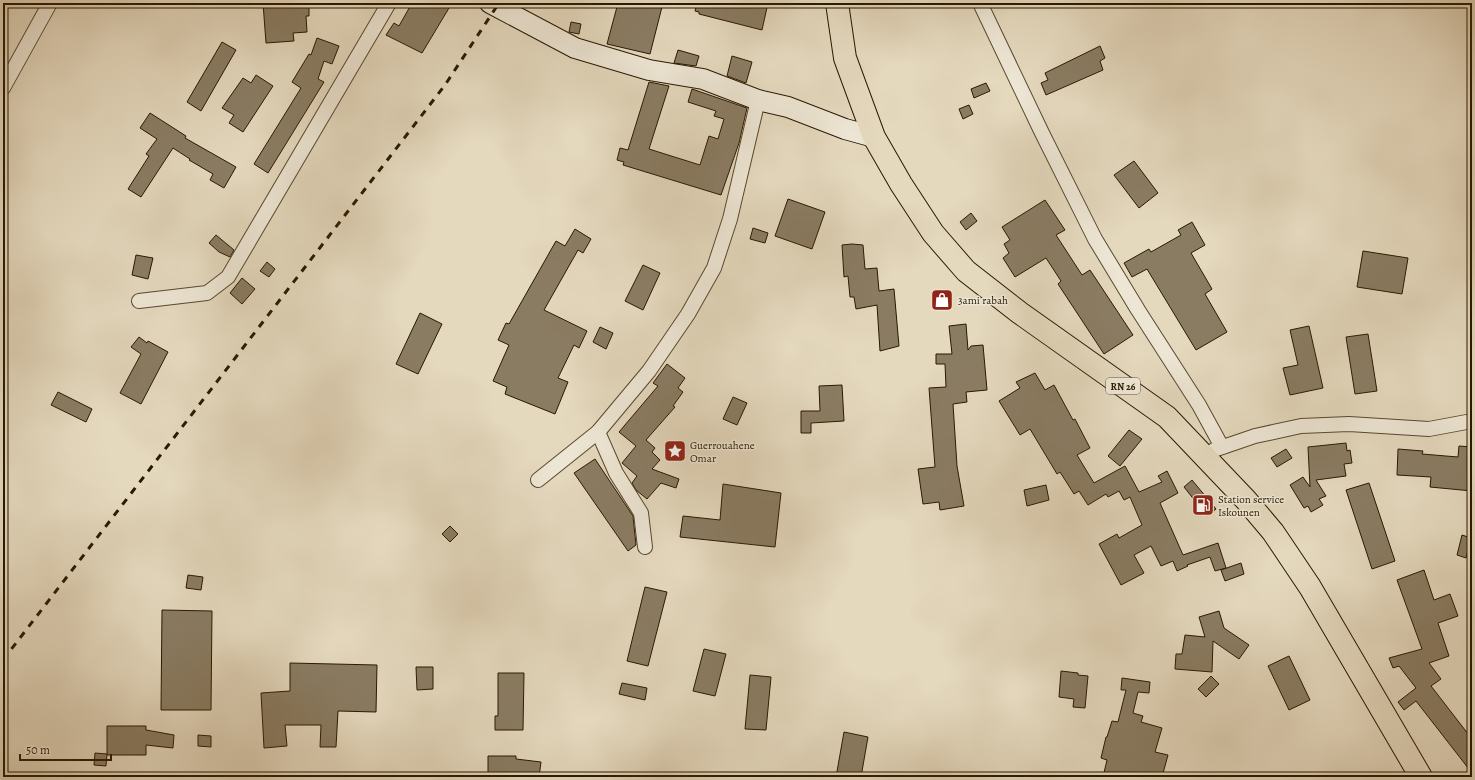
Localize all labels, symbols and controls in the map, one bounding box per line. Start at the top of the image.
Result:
shop icon: 3ami rabah [929,287,955,313]
place label: 3ami rabah [958,293,1008,308]
road number: RN 26 [1106,378,1140,394]
place icon: Guerrouahene Omar [662,438,688,464]
place label: Guerrouahene Omar [690,438,755,466]
fuel station icon: Station service Iskounen [1190,492,1216,518]
place label: Station service Iskounen [1218,492,1284,520]
scale bar [20,736,111,762]
text: 50 m [26,742,50,758]

